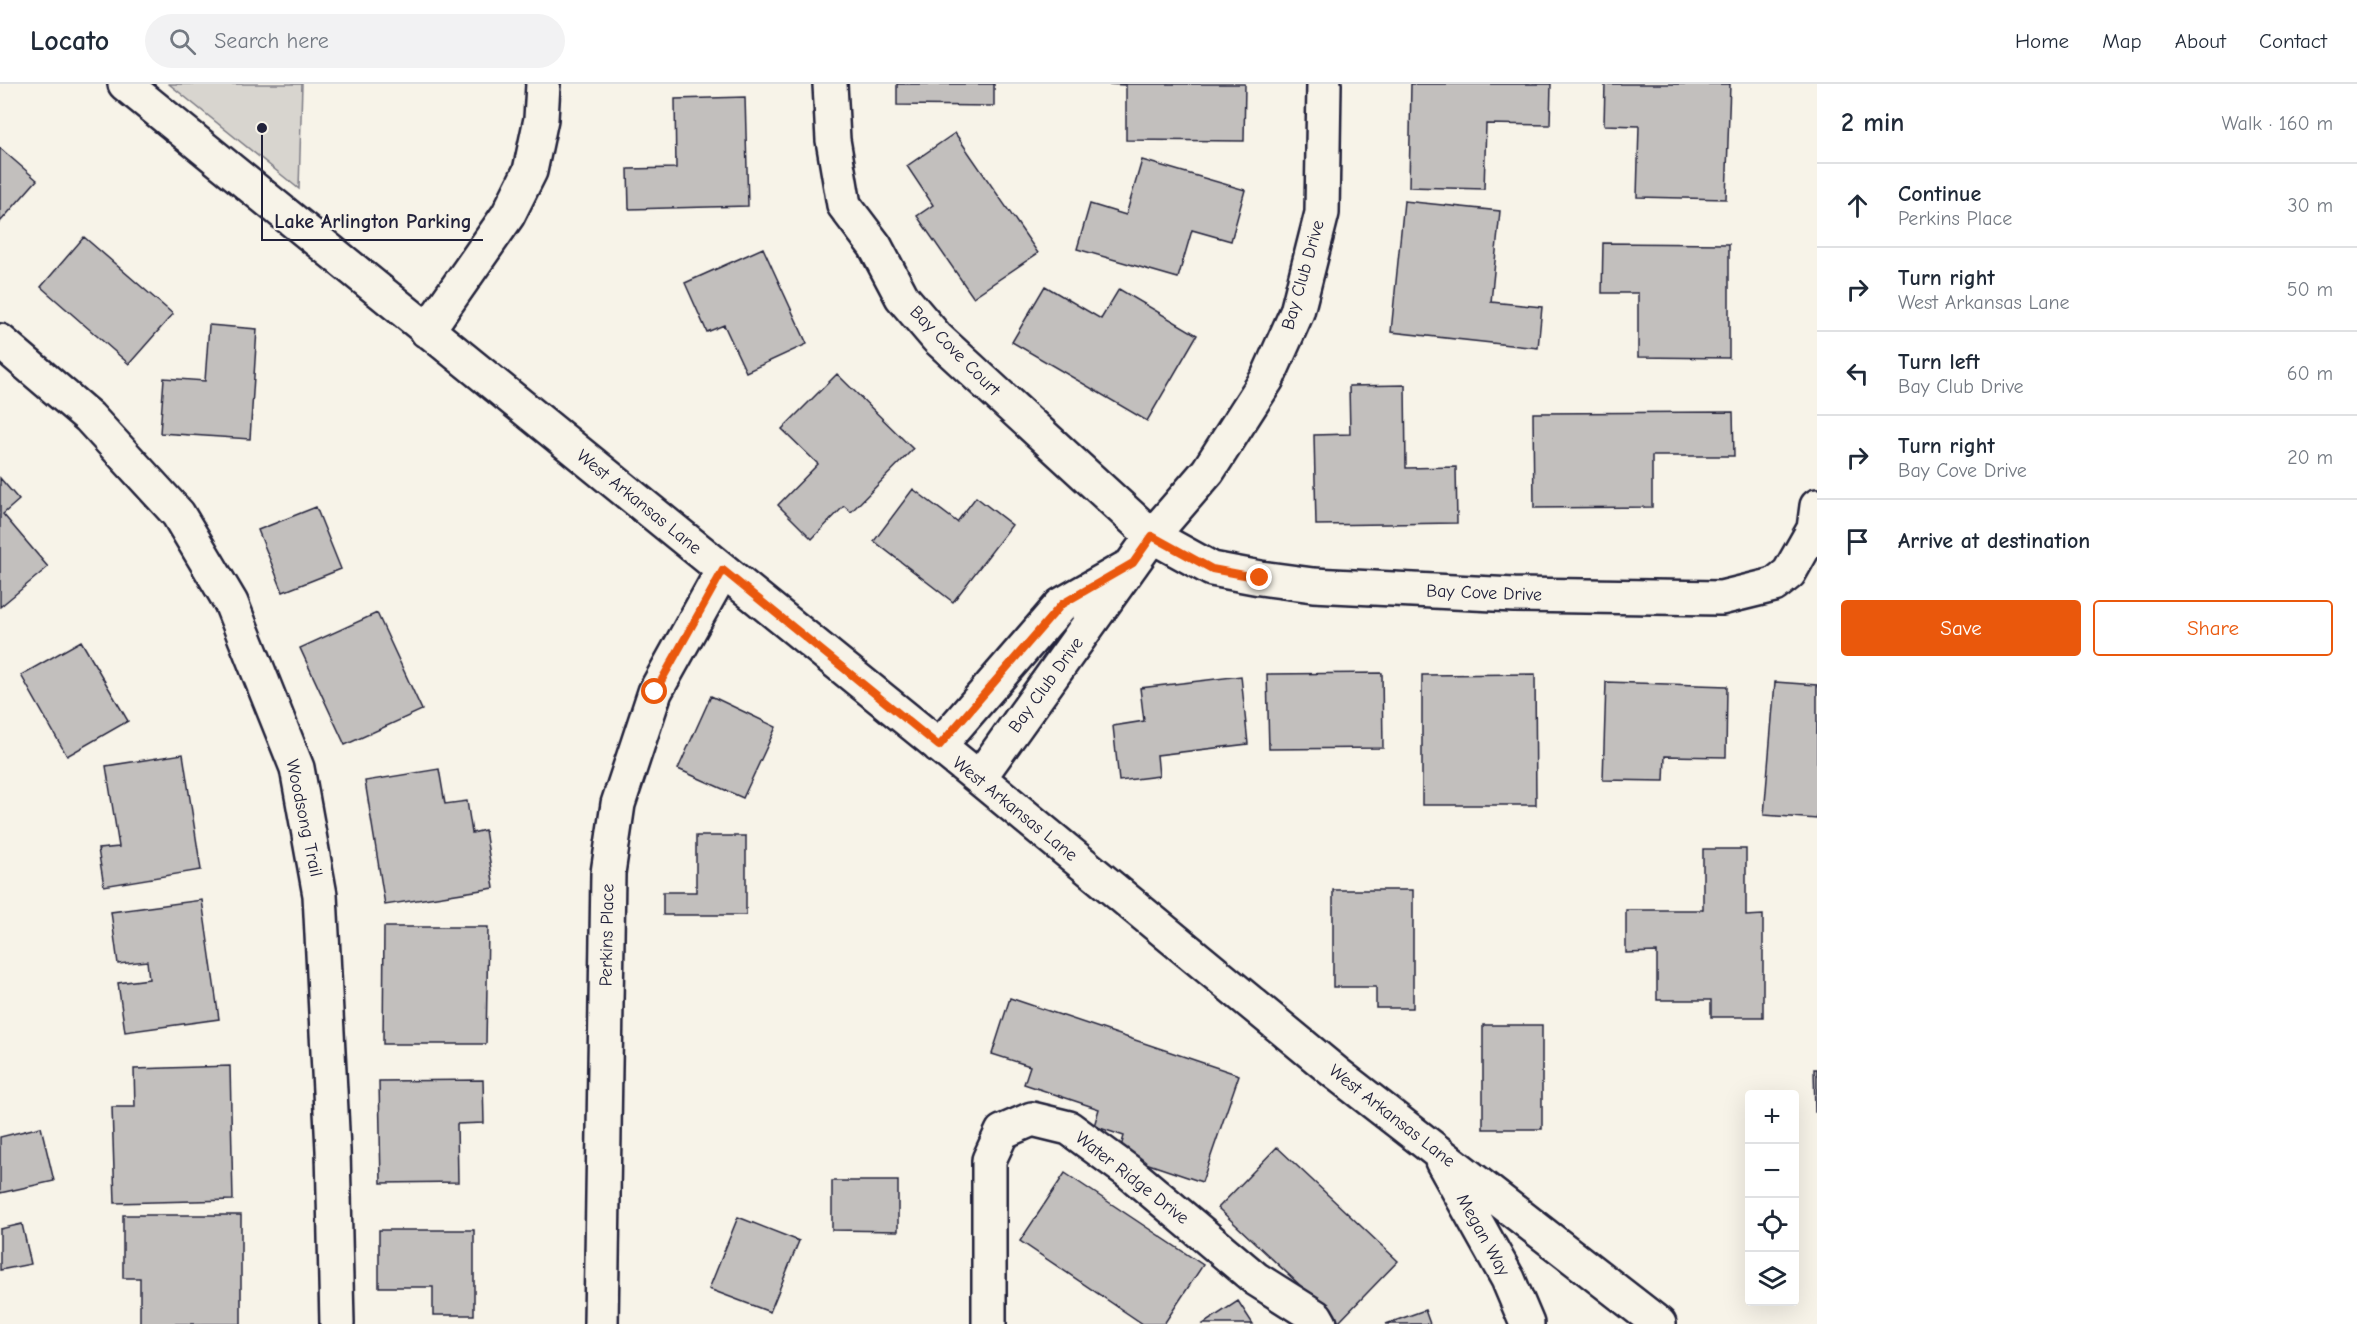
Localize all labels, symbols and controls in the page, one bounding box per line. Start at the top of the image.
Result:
search box [145,14,565,68]
text: Locato [30,25,109,57]
icon: search [166,25,199,58]
text: Search here [214,28,329,54]
text: Home [2015,29,2069,53]
text: Map [2102,29,2142,53]
text: About [2175,29,2226,53]
text: Contact [2259,29,2327,53]
text: 2 min [1841,108,1904,138]
text: Walk · 160 m [2222,112,2333,135]
text: Continue [1898,181,1981,207]
icon: ahead [1841,189,1874,222]
text: 30 m [2287,194,2333,217]
callout: Lake Arlington Parking [262,202,483,240]
text: Perkins Place [1898,207,2012,230]
text: Lake Arlington Parking [274,210,472,233]
street label: Bay Club Drive [1277,218,1329,332]
text: Turn right [1898,265,1995,291]
icon: right [1841,273,1874,306]
text: 50 m [2287,278,2333,301]
text: West Arkansas Lane [1898,291,2070,314]
street label: Bay Cove Court [905,301,1005,401]
text: Turn left [1898,349,1980,375]
icon: left [1841,357,1874,390]
text: 60 m [2287,362,2333,385]
text: Bay Club Drive [1898,375,2024,398]
text: Turn right [1898,433,1995,459]
icon: right [1841,441,1874,474]
street label: West Arkansas Lane [572,445,706,559]
text: 20 m [2287,446,2333,469]
text: Bay Cove Drive [1898,459,2027,482]
icon: arrive [1841,525,1874,558]
text: Arrive at destination [1898,528,2090,554]
route end [1246,564,1272,590]
street label: Bay Cove Drive [1426,580,1542,606]
button: Save [1841,600,2081,656]
button: Share [2093,600,2333,656]
street label: Bay Club Drive [1004,633,1088,737]
route start [641,678,667,704]
street label: West Arkansas Lane [948,752,1082,866]
street label: Woodsong Trail [281,757,327,879]
street label: Perkins Place [596,883,618,987]
street label: West Arkansas Lane [1325,1060,1459,1172]
map controls [1745,1090,1799,1306]
button: + [1745,1090,1799,1144]
street label: Water Ridge Drive [1071,1127,1193,1229]
button: − [1745,1144,1799,1198]
street label: Megan Way [1452,1190,1515,1281]
button: locate [1745,1198,1799,1252]
button: layers [1745,1252,1799,1306]

